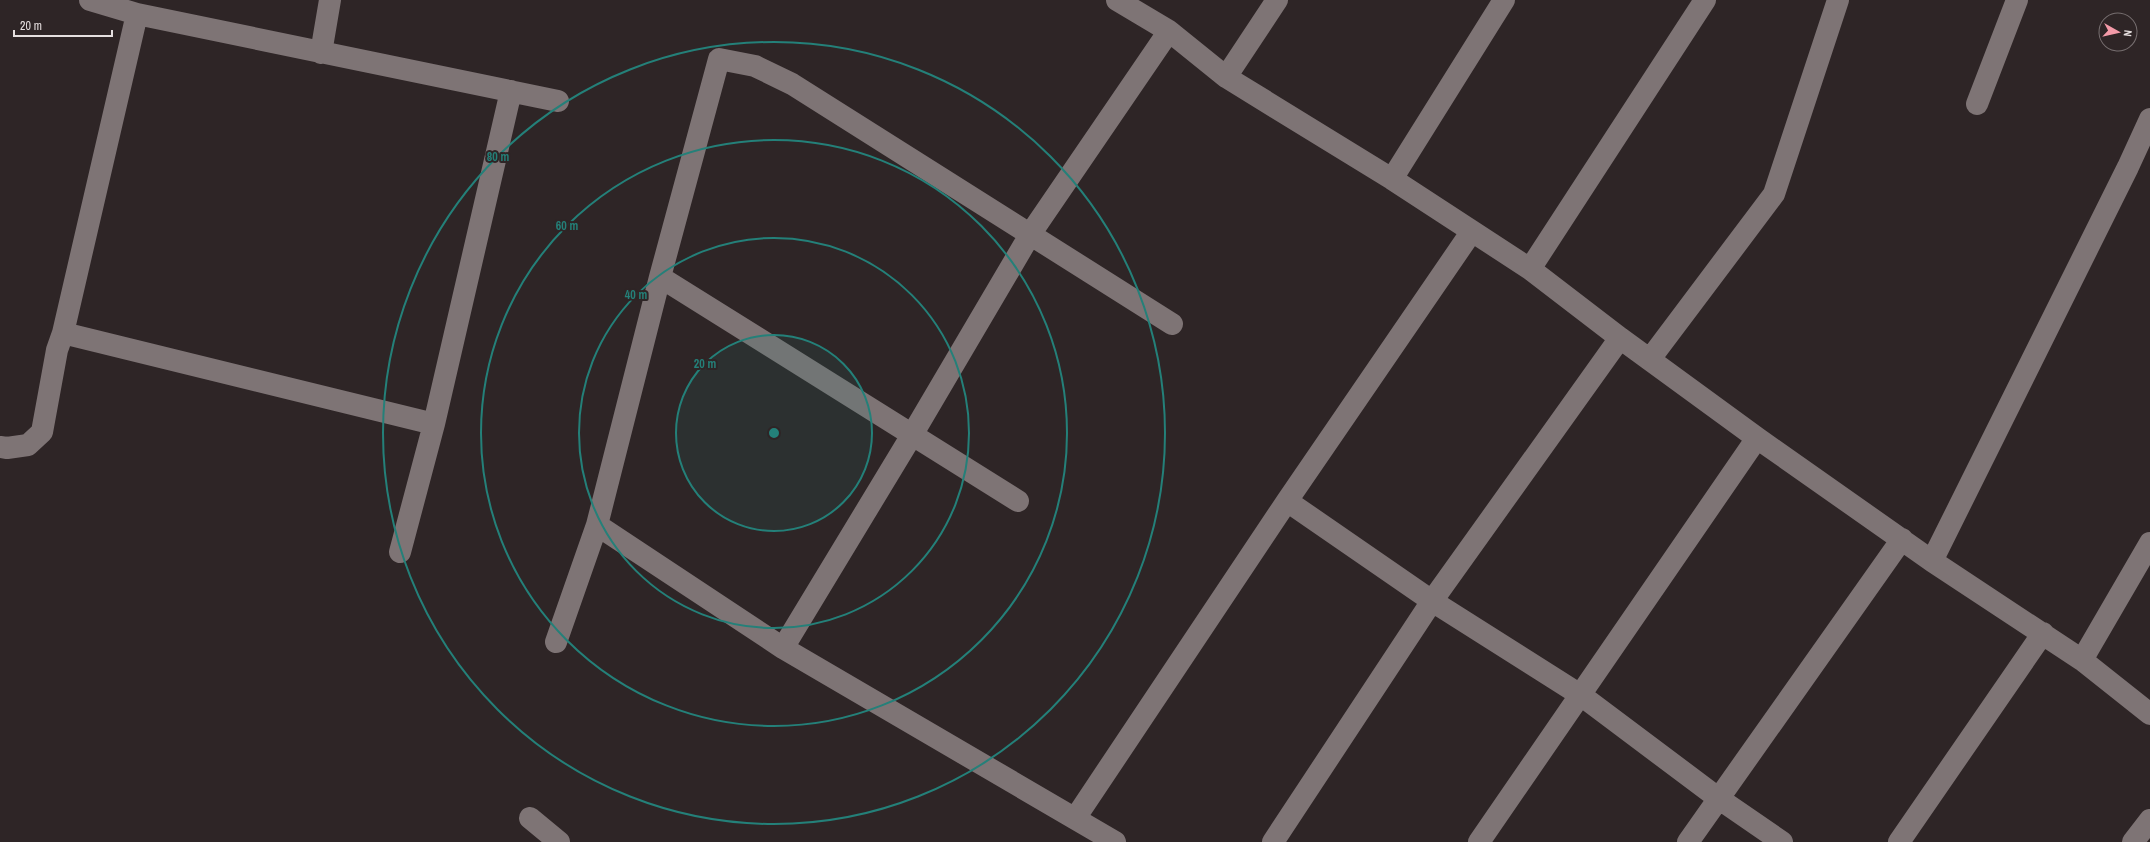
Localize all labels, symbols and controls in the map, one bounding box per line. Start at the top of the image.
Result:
scale bar [14,12,112,38]
north arrow [2098,12,2138,52]
text: 20 m [20,18,42,34]
text: N [2121,29,2135,38]
text: 80 m [487,149,509,165]
text: 60 m [556,218,578,234]
text: 40 m [625,287,647,303]
text: 20 m [694,356,716,372]
centre of rings [767,426,781,440]

